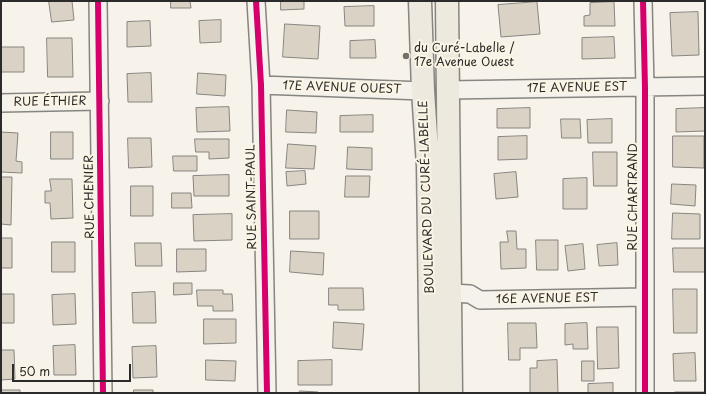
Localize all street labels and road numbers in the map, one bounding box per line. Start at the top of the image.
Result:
street label: 17E AVENUE OUEST [282,79,402,97]
street label: 17E AVENUE EST [527,80,627,96]
street label: RUE ÉTHIER [13,94,87,110]
street label: BOULEVARD DU CURÉ-LABELLE [416,100,438,294]
street label: RUE CHARTRAND [627,143,641,251]
street label: RUE SAINT-PAUL [244,144,260,250]
street label: RUE CHENIER [82,155,98,239]
street label: 16E AVENUE EST [496,291,598,307]

